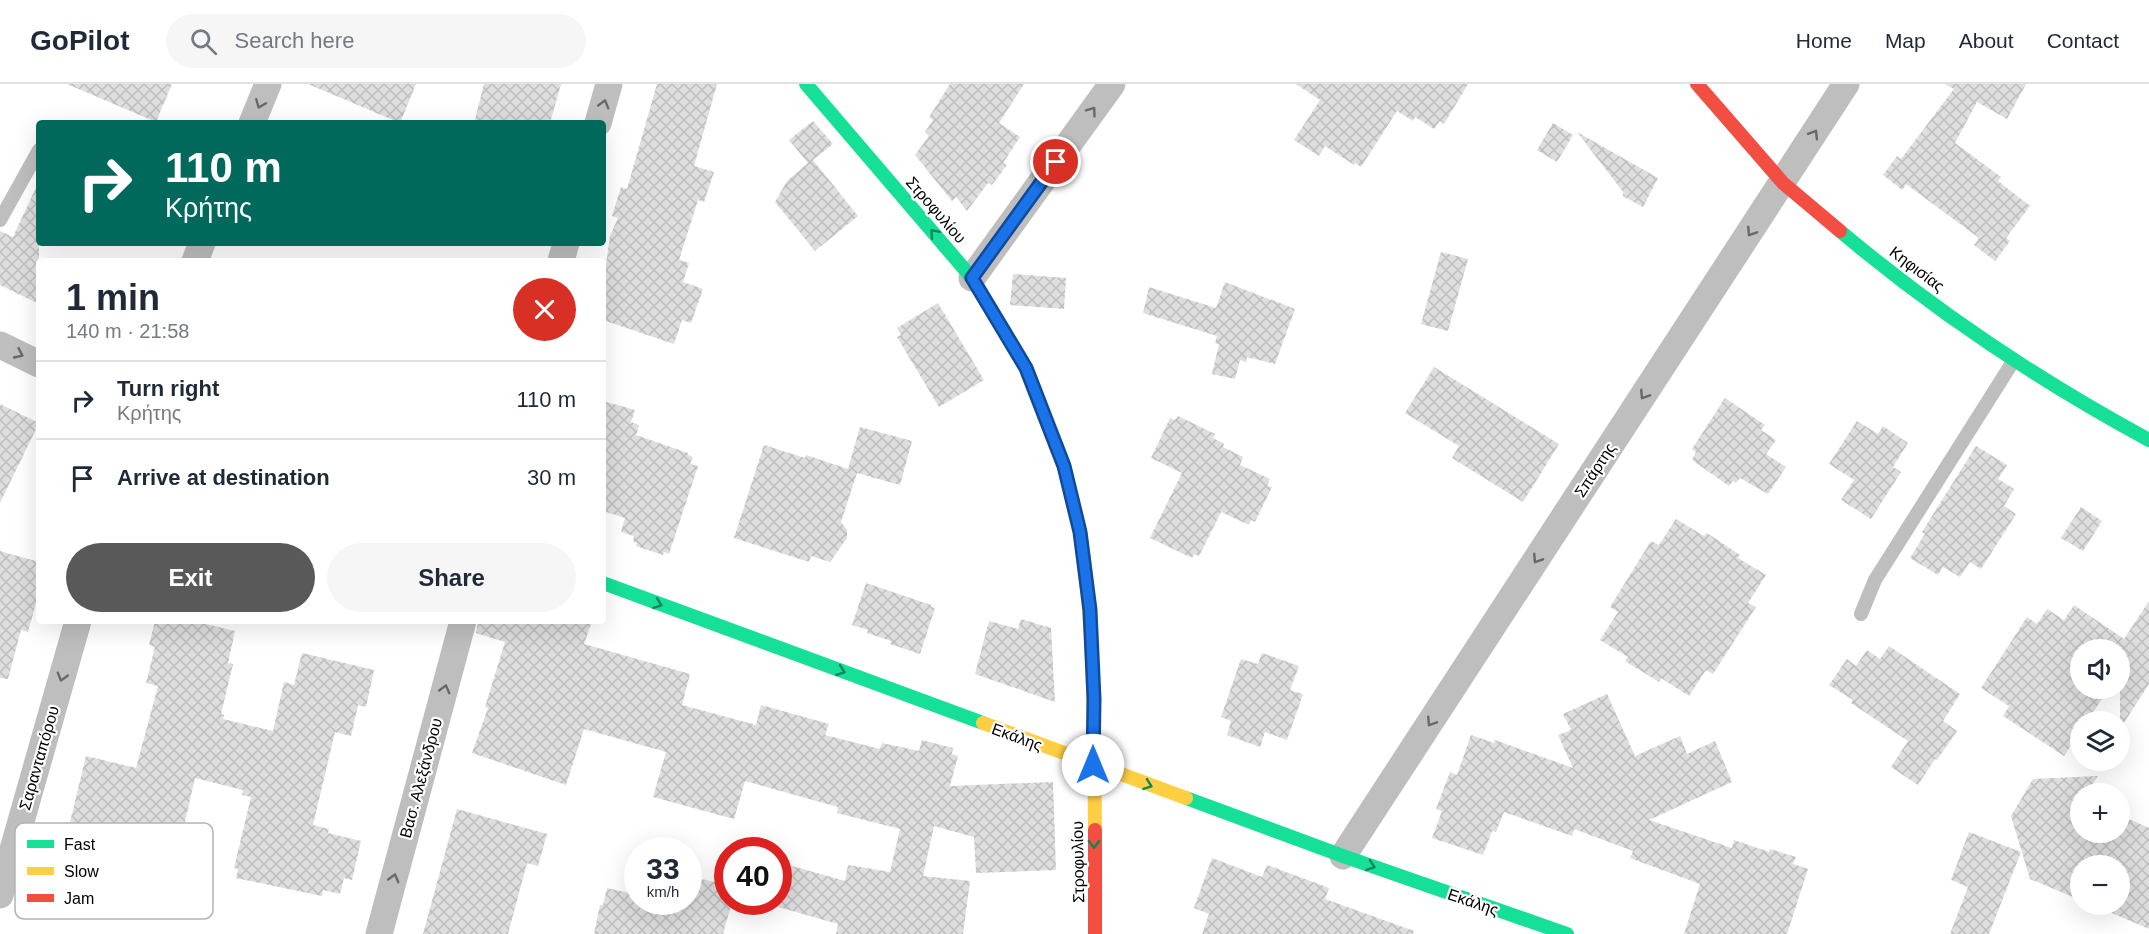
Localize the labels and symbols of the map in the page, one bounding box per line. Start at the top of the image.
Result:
one-way arrow [255,97,267,108]
one-way arrow [596,99,609,109]
one-way arrow [1085,107,1096,118]
one-way arrow [1807,130,1818,141]
pin [1030,136,1081,187]
street label: Στροφυλίου [903,174,969,246]
one-way arrow [1746,226,1758,236]
one-way arrow [930,230,941,240]
street label: Κηφισίας [1886,243,1948,295]
one-way arrow [13,347,24,359]
one-way arrow [1640,389,1651,400]
street label: Σπάρτης [1571,440,1619,500]
one-way arrow [1534,552,1545,563]
one-way arrow [652,596,663,609]
one-way arrow [835,664,846,677]
one-way arrow [57,671,69,682]
one-way arrow [438,684,450,695]
street label: Σαρανταπόρου [16,704,62,812]
one-way arrow [1427,715,1438,726]
street label: Βασ. Αλεξάνδρου [397,716,446,840]
street label: Εκάλης [989,720,1045,754]
position arrow [1061,733,1125,797]
one-way arrow [1142,778,1153,790]
street label: Στροφυλίου [1069,821,1087,903]
legend [15,823,213,919]
text: Fast [64,836,96,853]
speed limit sign: 40 [714,837,792,915]
one-way arrow [1088,840,1100,849]
one-way arrow [1365,858,1376,871]
text: Slow [64,863,99,880]
one-way arrow [387,873,399,883]
street label: Εκάλης [1445,885,1501,919]
text: Jam [64,890,94,907]

